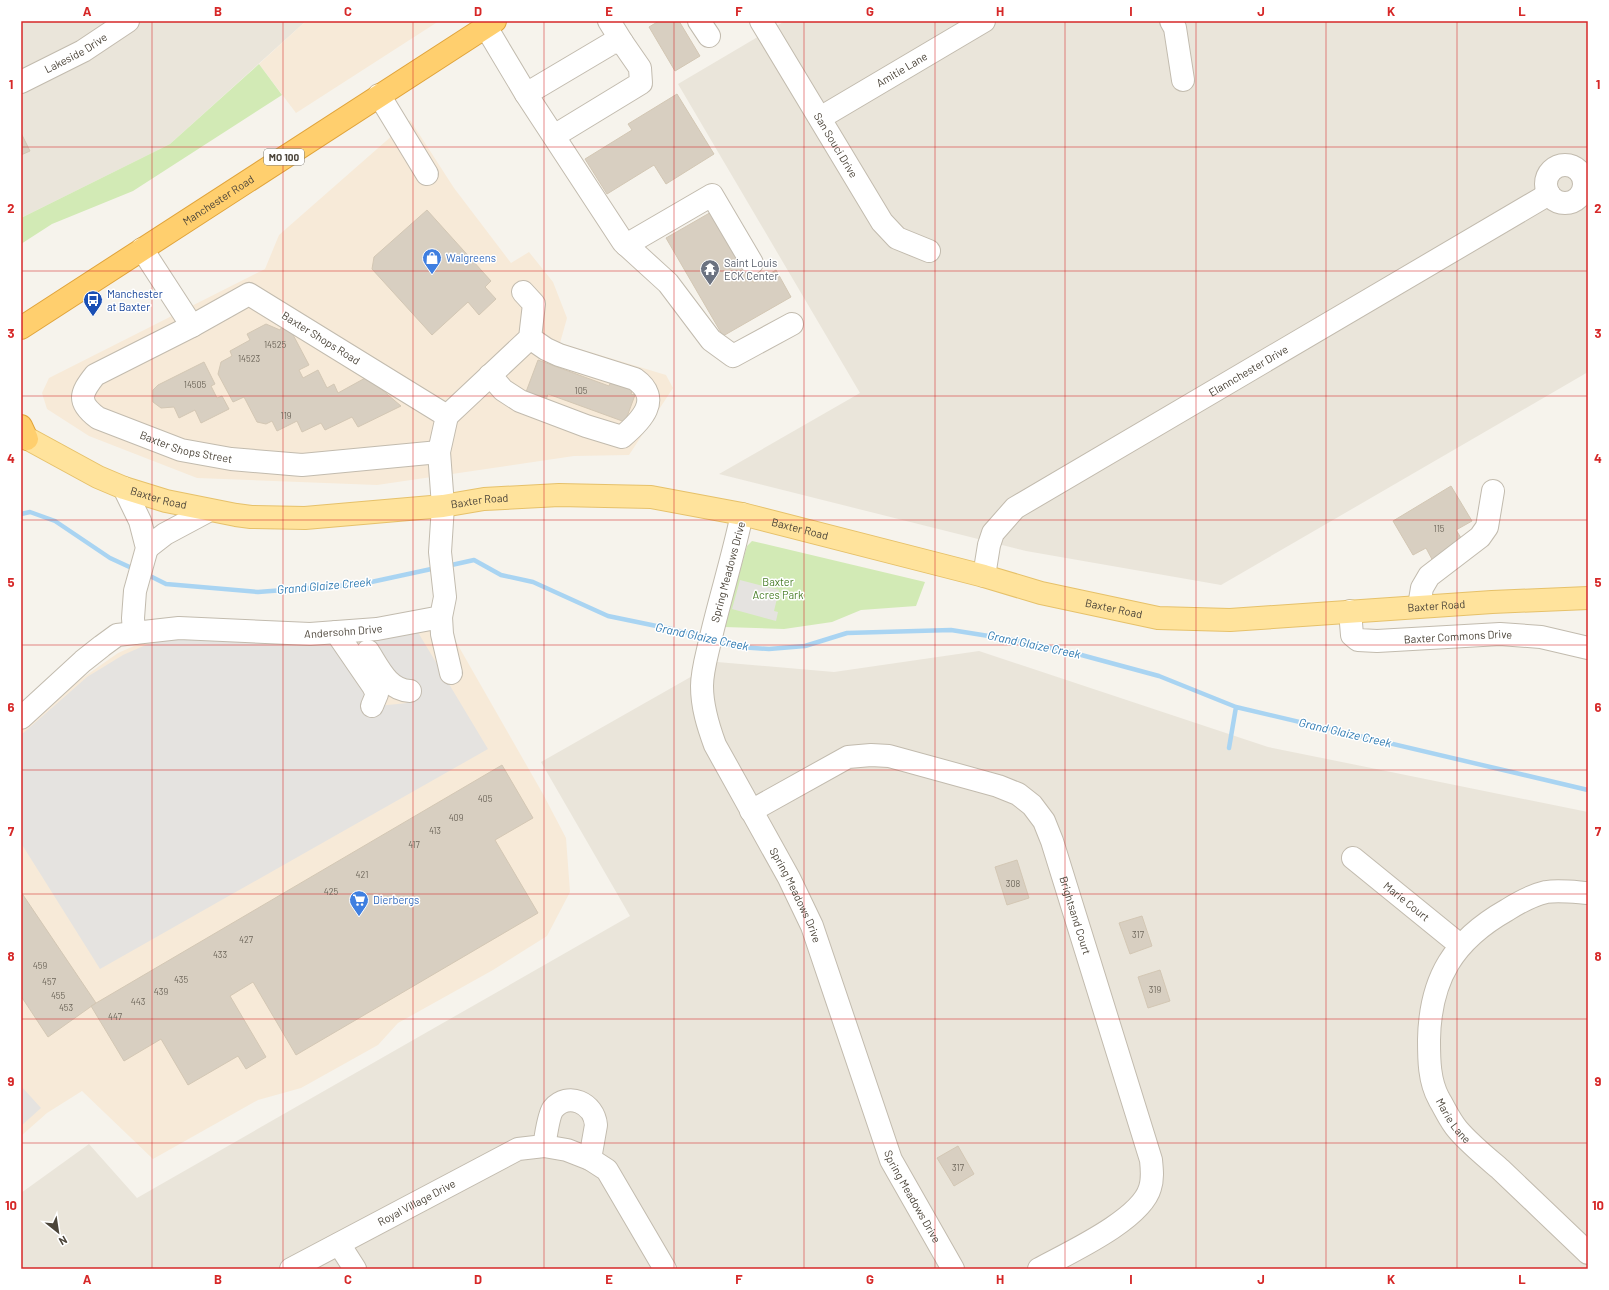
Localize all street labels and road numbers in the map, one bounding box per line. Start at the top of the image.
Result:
street label: Lakeside Drive [42,30,109,75]
street label: Amitie Lane [874,49,930,89]
street label: San Souci Drive [812,110,861,180]
road number: MO 100 [264,149,304,165]
street label: Manchester Road [180,172,256,228]
street label: Baxter Shops Road [280,308,363,367]
street label: Elannchester Drive [1206,342,1290,399]
street label: Baxter Shops Street [138,428,233,465]
street label: Baxter Road [129,483,188,511]
street label: Baxter Road [450,491,509,511]
street label: Baxter Road [770,515,830,542]
street label: Spring Meadows Drive [708,520,747,624]
street label: Baxter Road [1084,596,1144,620]
street label: Baxter Road [1407,597,1466,614]
street label: Andersohn Drive [304,621,384,640]
street label: Baxter Commons Drive [1403,627,1513,645]
street label: Spring Meadows Drive [767,845,824,944]
street label: Brightsand Court [1057,875,1094,956]
street label: Marie Court [1381,879,1432,924]
street label: Marie Lane [1434,1096,1474,1146]
street label: Spring Meadows Drive [882,1148,944,1245]
street label: Royal Village Drive [375,1176,458,1228]

